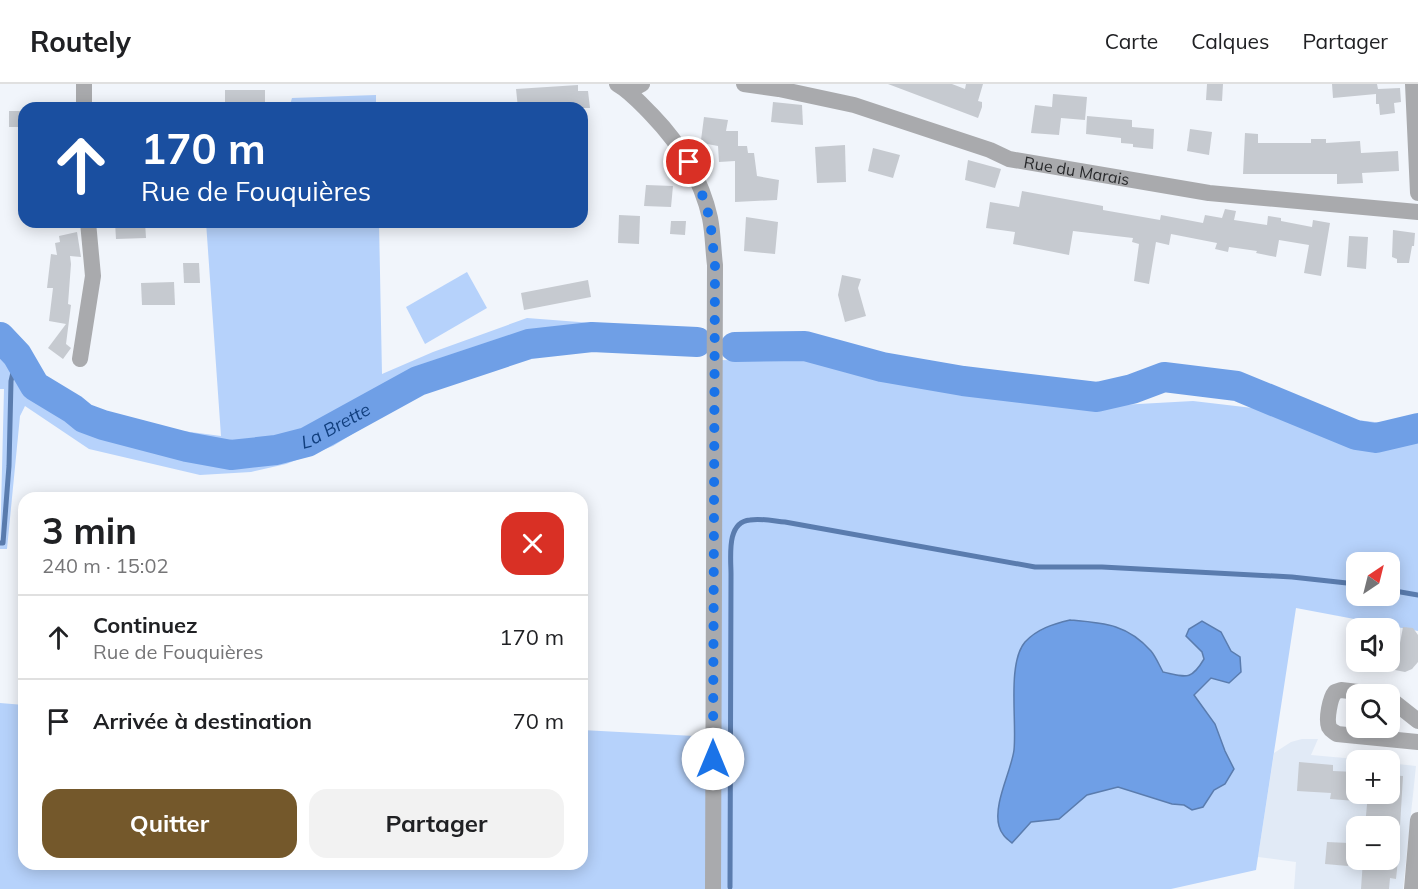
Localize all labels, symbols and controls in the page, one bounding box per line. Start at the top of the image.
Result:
text: Routely [30,24,131,59]
text: Carte [1105,28,1158,54]
text: Calques [1191,28,1269,54]
text: Partager [1302,28,1388,54]
text: 170 m [141,122,266,175]
icon: ahead [42,126,120,204]
pin [663,136,714,187]
icon: arrive [672,145,705,178]
street label: Rue du Marais [1022,152,1131,189]
text: Rue de Fouquières [141,174,371,208]
water label: La Brette [299,397,374,454]
text: 3 min [42,508,137,553]
button: close [501,512,564,575]
north arrow [1346,552,1400,606]
map controls [1346,552,1400,870]
text: 240 m · 15:02 [42,553,168,578]
text: Continuez [93,611,198,639]
button: sound [1346,618,1400,672]
icon: ahead [42,621,75,654]
text: 170 m [499,623,564,651]
text: Rue de Fouquières [93,639,264,664]
button: search [1346,684,1400,738]
icon: arrive [42,705,75,738]
text: Arrivée à destination [93,707,312,735]
text: 70 m [513,707,564,735]
position arrow [681,727,745,791]
button: + [1346,750,1400,804]
button: Quitter [42,789,297,858]
button: Partager [309,789,564,858]
button: − [1346,816,1400,870]

